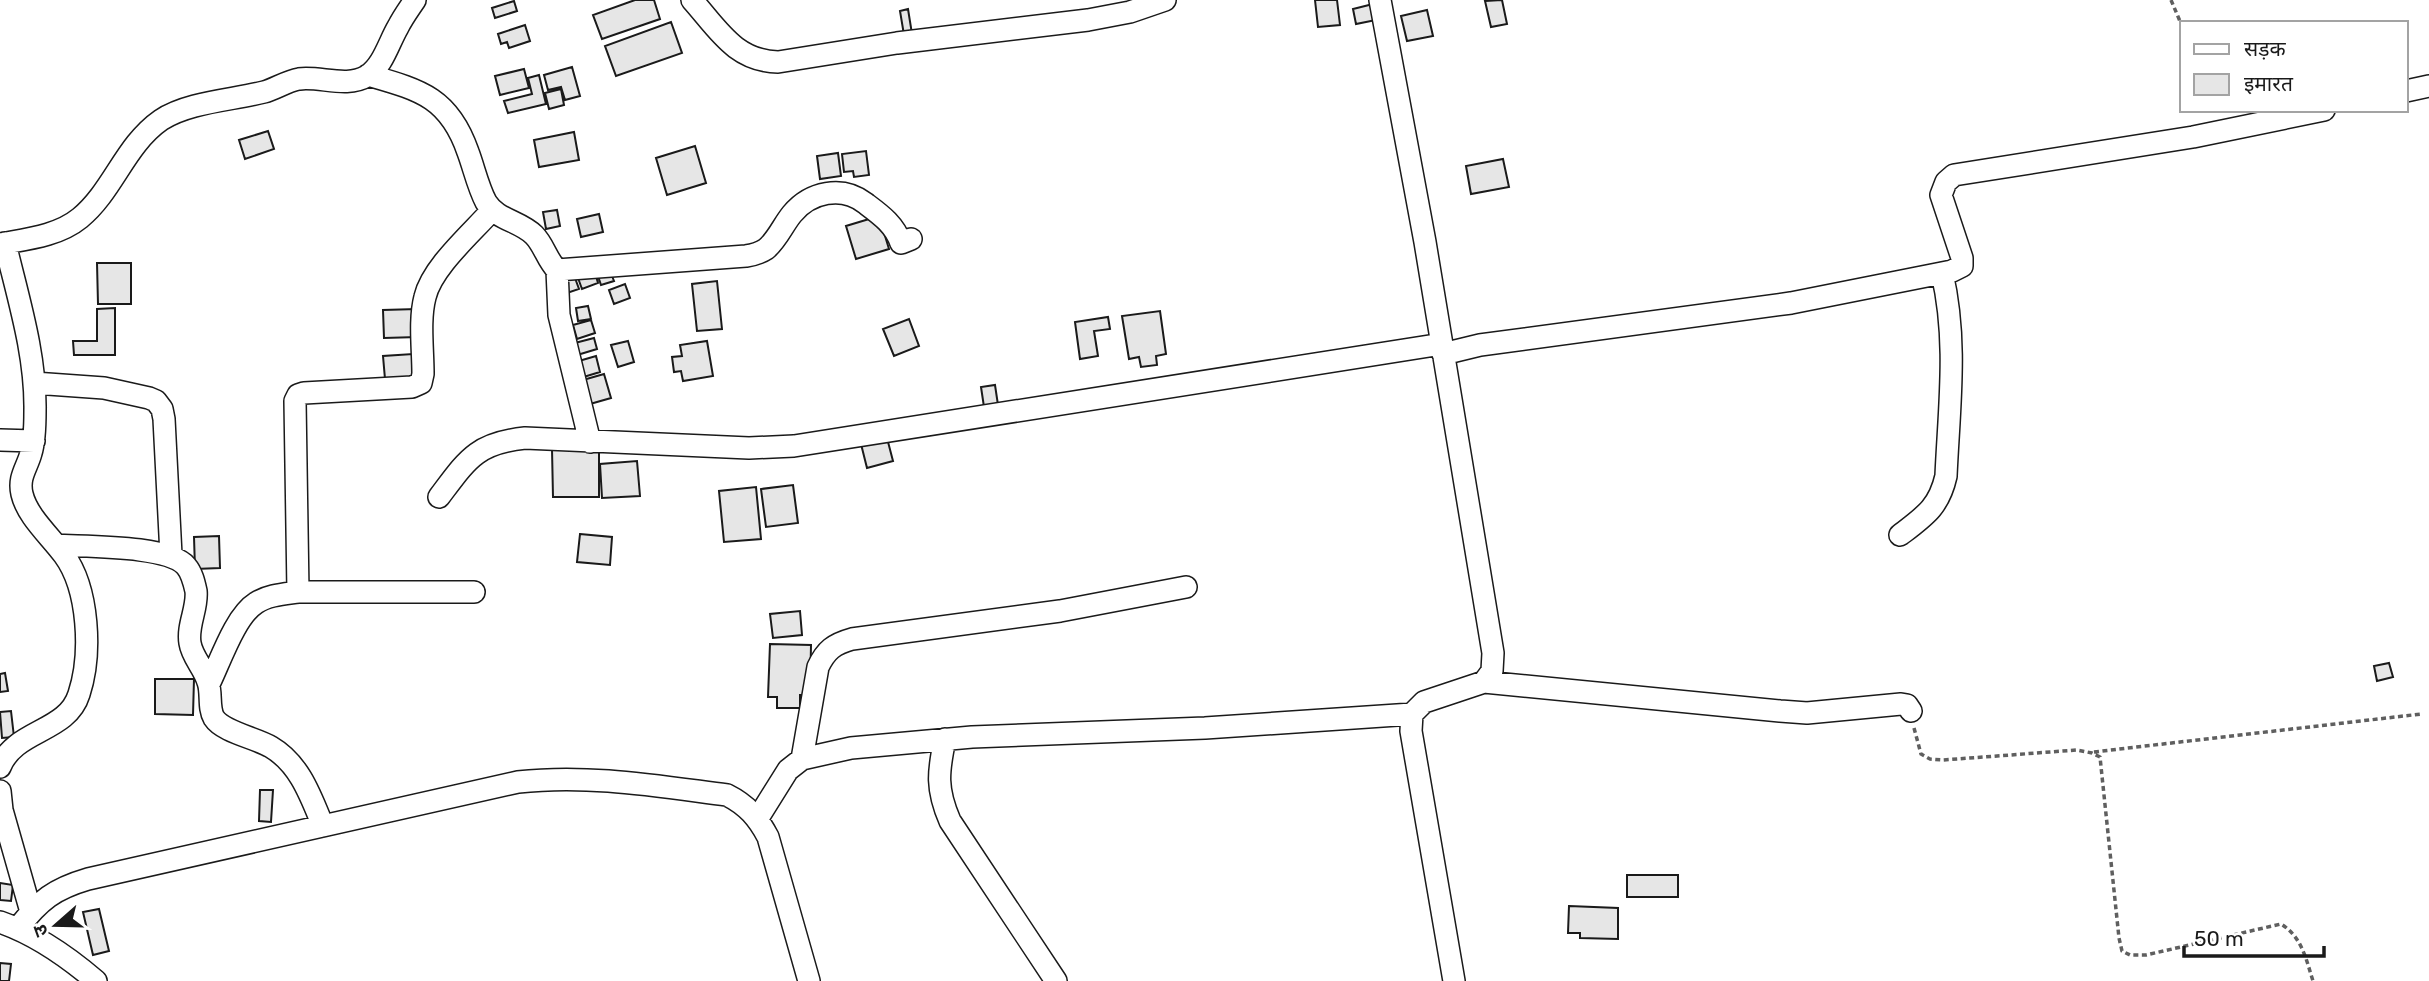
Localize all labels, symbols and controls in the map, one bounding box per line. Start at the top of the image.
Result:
legend [2180,21,2408,112]
text: सड़क [2244,36,2286,61]
text: इमारत [2244,71,2294,96]
north arrow [21,890,91,960]
scale bar [2184,914,2324,958]
text: उ [27,921,53,940]
text: 50 m [2194,926,2244,951]

